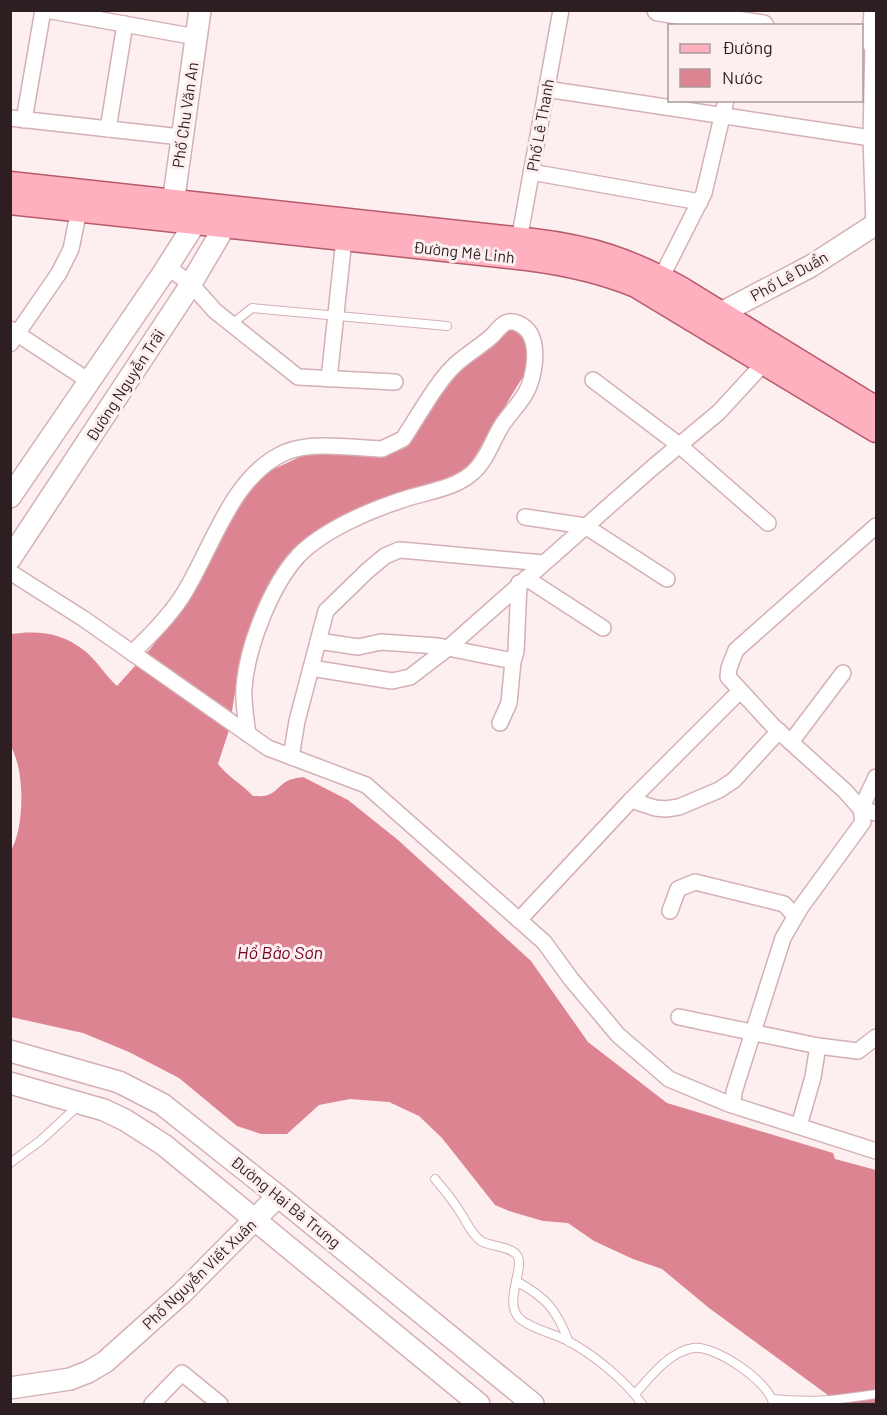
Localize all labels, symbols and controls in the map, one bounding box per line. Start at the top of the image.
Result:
legend [668,24,863,102]
text: Đường [722,36,773,58]
street label: Phố Chu Văn An [168,61,201,169]
text: Nước [722,66,763,88]
street label: Phố Lê Thanh [522,77,557,173]
street label: Đường Mê Linh [412,237,516,266]
street label: Phố Lê Duẩn [747,247,831,305]
street label: Đường Nguyễn Trãi [81,325,168,444]
water label: Hồ Bảo Sơn [237,941,323,963]
street label: Đường Hai Bà Trưng [228,1152,345,1252]
street label: Phố Nguyễn Viết Xuân [138,1214,260,1333]

